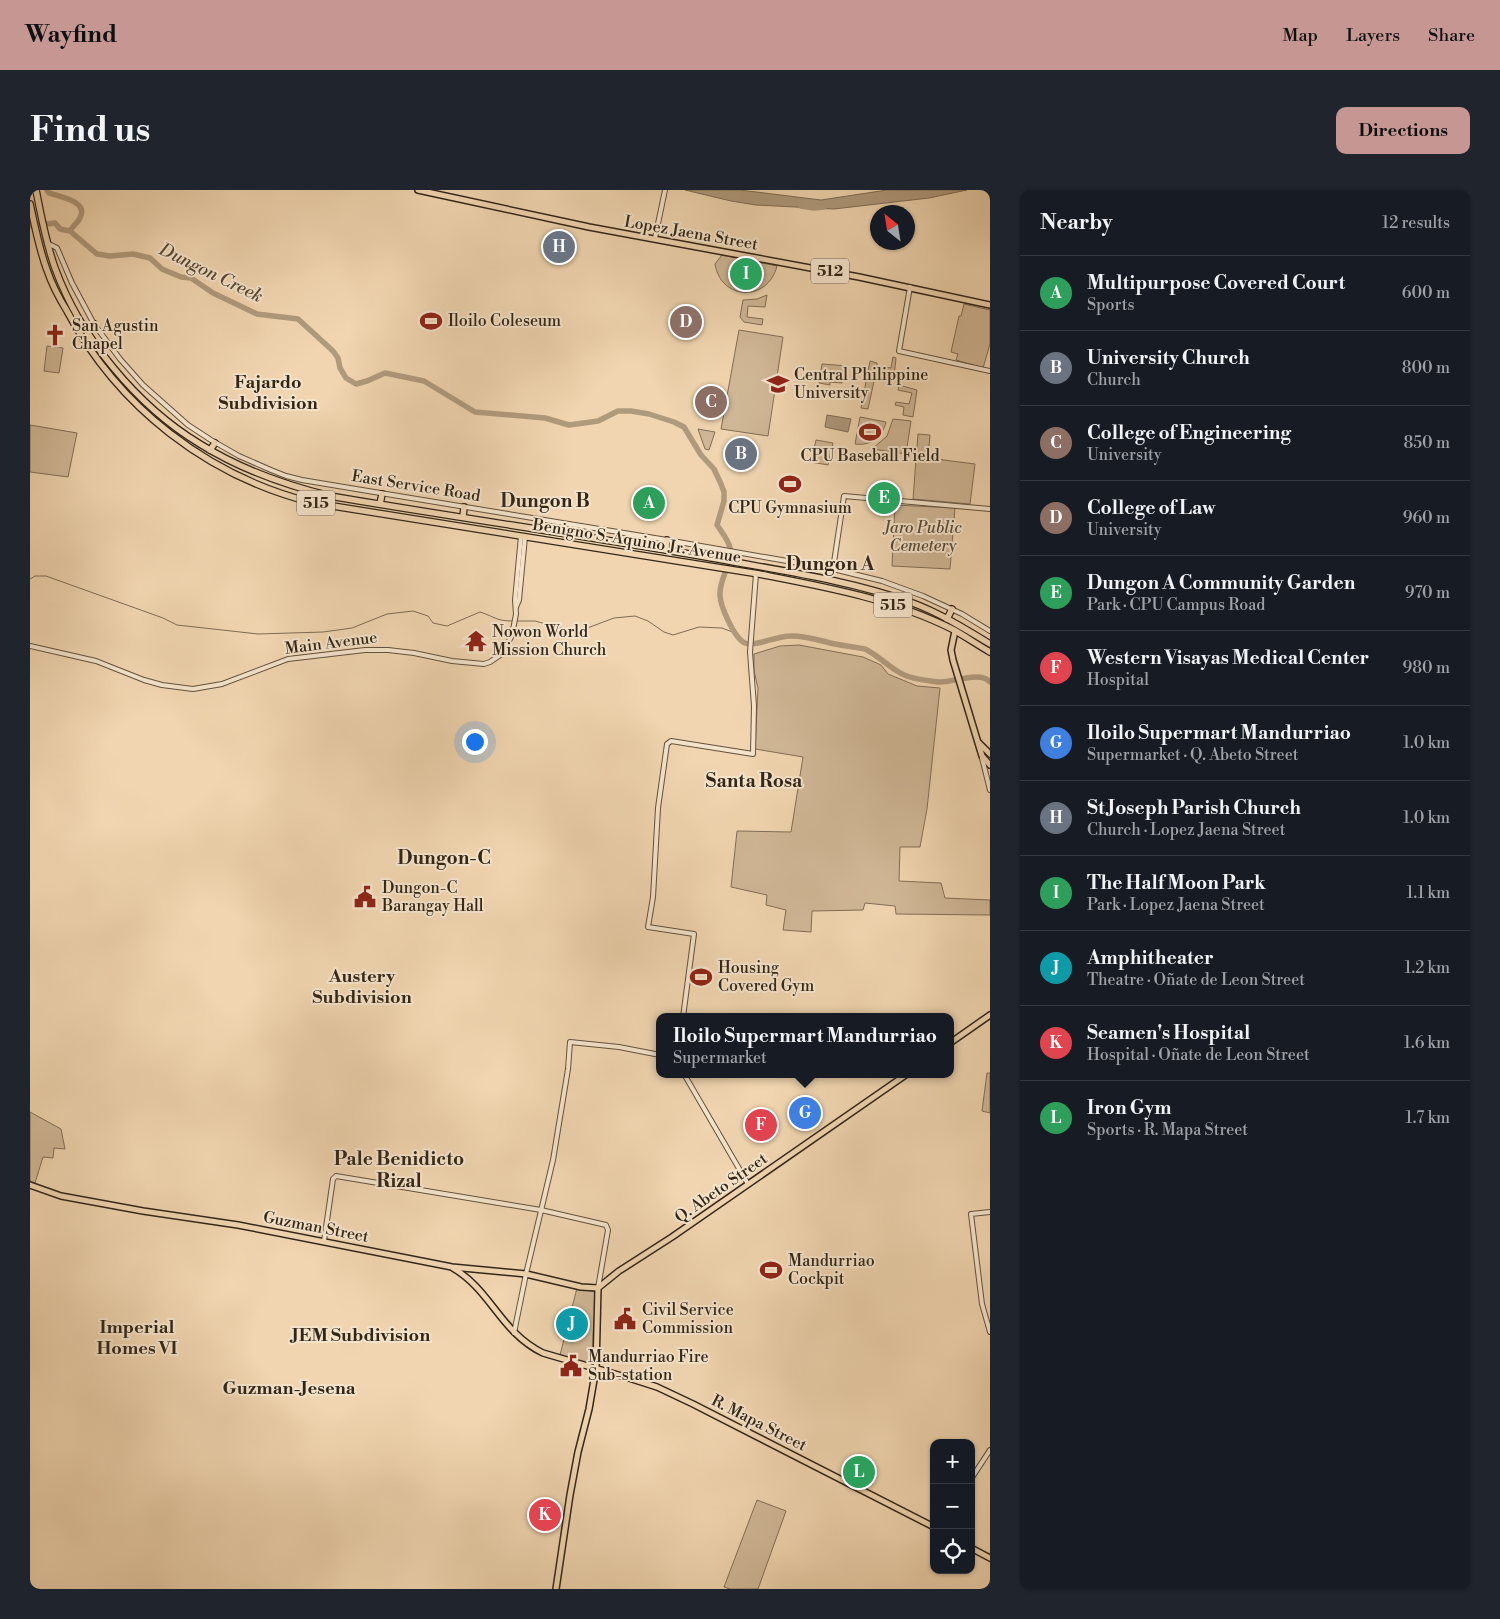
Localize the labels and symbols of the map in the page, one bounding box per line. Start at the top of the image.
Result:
north arrow [870,205,915,250]
street label: Lopez Jaena Street [623,211,760,255]
pin: H [543,228,575,266]
water label: Dungon Creek [154,238,267,308]
pin: I [730,255,762,293]
road number: 512 [811,258,849,284]
pin: D [670,303,702,341]
sports icon: Iloilo Coleseum [418,308,444,334]
place label: Iloilo Coleseum [448,311,561,331]
place label: San Agustin Chapel [72,316,159,354]
church icon: San Agustin Chapel [42,322,68,348]
place label: Central Philippine University [794,365,928,403]
district label: Fajardo Subdivision [218,371,318,415]
school or university icon: Central Philippine University [765,371,791,397]
pin: C [695,383,727,421]
sports icon: CPU Baseball Field [857,419,883,445]
pin: B [725,435,757,473]
place label: CPU Baseball Field [801,446,939,466]
street label: East Service Road [350,466,482,506]
sports icon: CPU Gymnasium [777,471,803,497]
pin: E [868,479,900,517]
pin: A [633,484,665,522]
district label: Dungon B [500,489,590,513]
road number: 515 [297,490,335,516]
place label: CPU Gymnasium [728,498,852,518]
street label: Benigno S. Aquino Jr. Avenue [530,514,743,567]
park label: Jaro Public Cemetery [882,518,962,556]
district label: Dungon A [786,552,875,576]
road number: 515 [874,592,912,618]
place label: Nowon World Mission Church [492,622,607,660]
street label: Main Avenue [284,627,378,659]
temple icon: Nowon World Mission Church [463,628,489,654]
your location [462,729,488,755]
district label: Santa Rosa [706,769,803,793]
district label: Dungon-C [397,846,491,870]
place label: Dungon-C Barangay Hall [381,878,484,916]
public building icon: Dungon-C Barangay Hall [352,884,378,910]
place label: Housing Covered Gym [718,958,814,996]
sports icon: Housing Covered Gym [688,964,714,990]
district label: Austery Subdivision [312,965,412,1009]
pin: G [789,1094,821,1132]
pin: F [745,1106,777,1144]
district label: Pale Benidicto Rizal [334,1147,464,1193]
street label: Q. Abeto Street [671,1149,771,1227]
street label: Guzman Street [262,1207,371,1247]
place label: Mandurriao Cockpit [788,1251,875,1289]
sports icon: Mandurriao Cockpit [758,1257,784,1283]
place label: Civil Service Commission [642,1300,734,1338]
pin: J [556,1305,588,1343]
public building icon: Civil Service Commission [612,1306,638,1332]
district label: Imperial Homes VI [96,1316,178,1360]
district label: JEM Subdivision [289,1324,430,1347]
place label: Mandurriao Fire Sub-station [588,1347,709,1385]
public building icon: Mandurriao Fire Sub-station [558,1353,584,1379]
district label: Guzman-Jesena [223,1377,356,1400]
street label: R. Mapa Street [708,1390,810,1456]
pin: L [843,1453,875,1491]
pin: K [529,1496,561,1534]

